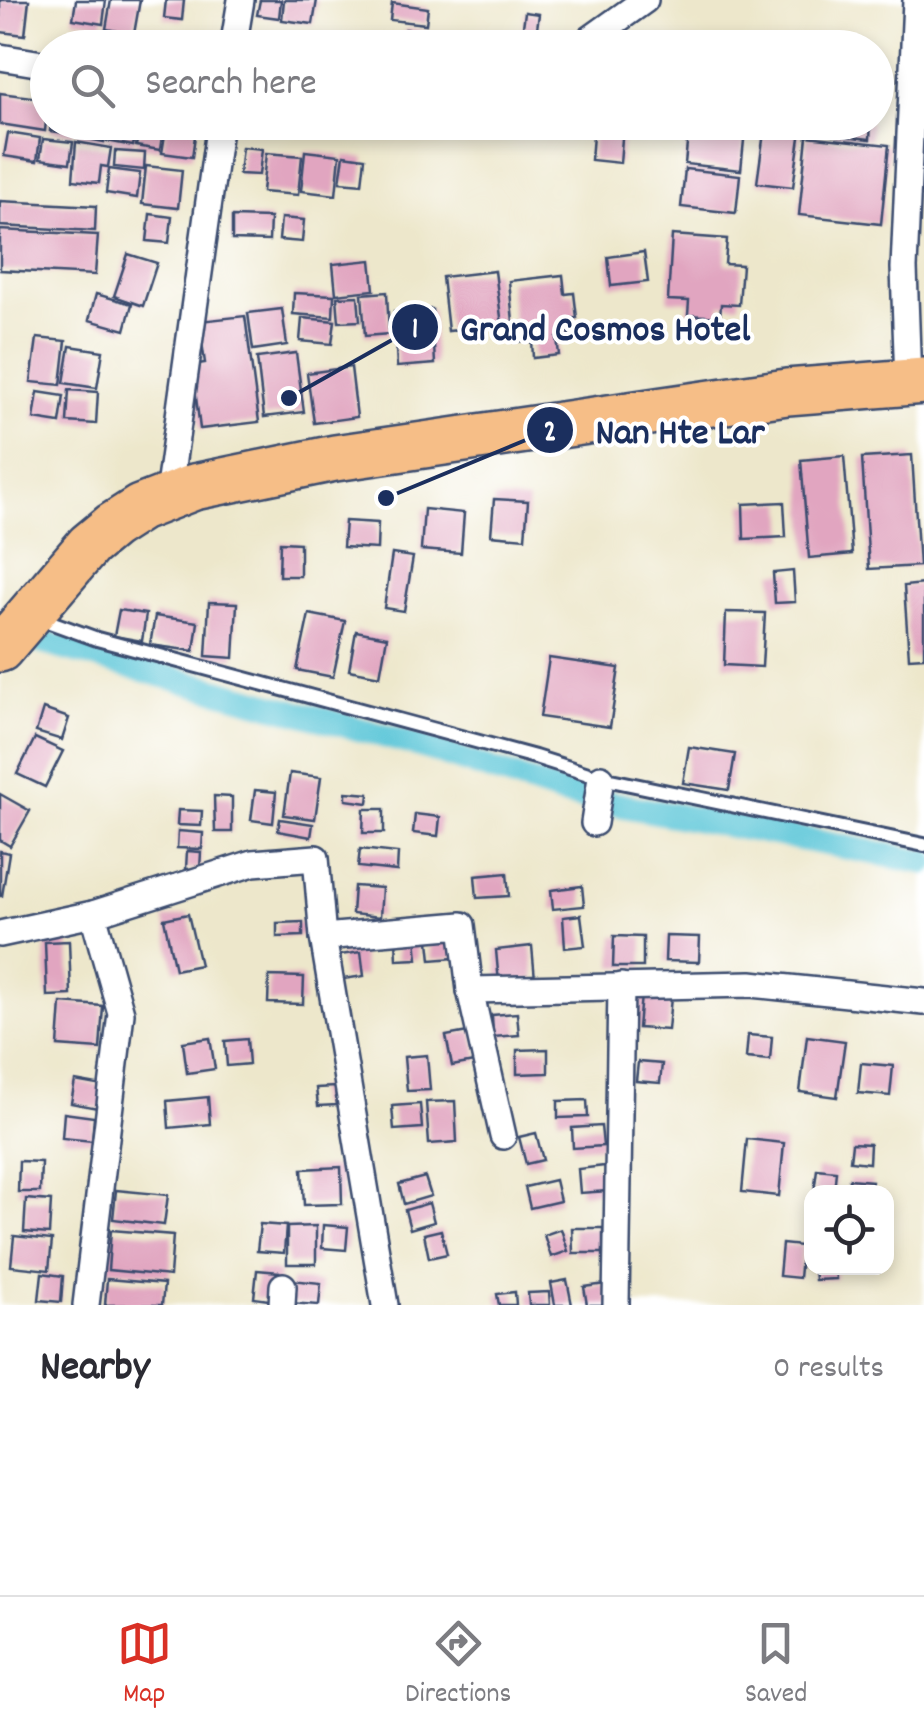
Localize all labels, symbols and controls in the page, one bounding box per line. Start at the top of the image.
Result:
search box [30,30,894,140]
icon: search [65,58,120,113]
text: Search here [145,58,317,113]
callout: Grand Cosmos Hotel [390,293,771,361]
text: Grand Cosmos Hotel [460,305,751,360]
text: 1 [412,310,418,353]
callout: Nan Hte Lar [525,396,784,464]
text: Nan Hte Lar [595,408,766,463]
text: 2 [543,413,557,456]
map controls [804,1185,894,1275]
button: locate [804,1185,894,1275]
text: Nearby [40,1340,150,1400]
text: 0 results [773,1347,884,1393]
tab: Map [117,1616,172,1716]
tab: Directions [405,1616,511,1716]
tab: Saved [745,1616,807,1716]

